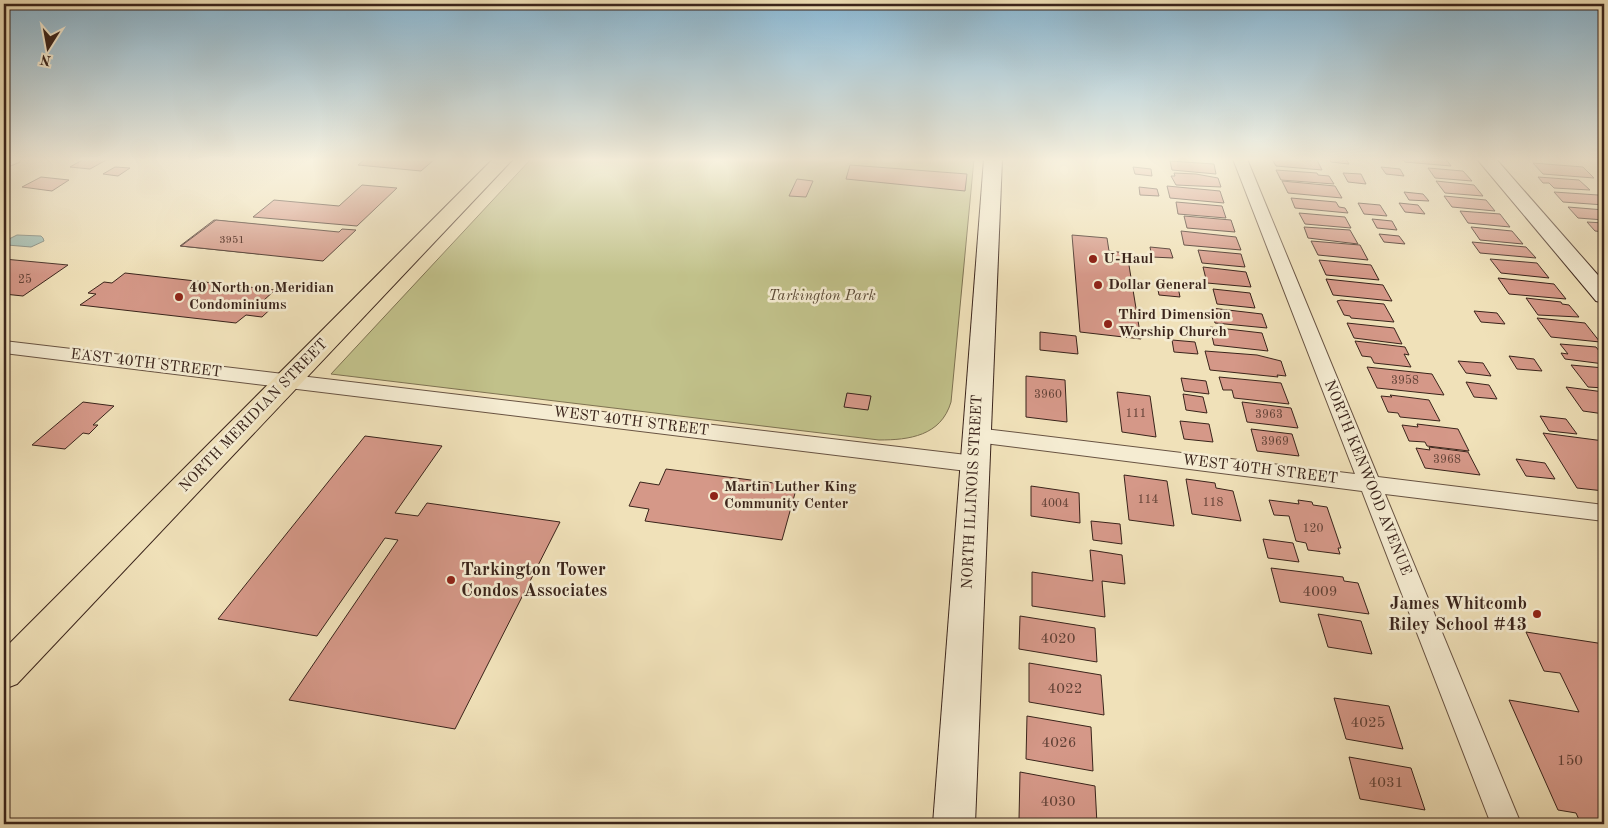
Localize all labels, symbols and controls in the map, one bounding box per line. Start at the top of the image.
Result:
north arrow [22,22,72,72]
text: N [39,52,52,68]
house number: 3951 [219,235,245,246]
place label: U-Haul [1103,252,1154,267]
marker: U-Haul [1087,253,1099,265]
house number: 25 [18,273,32,286]
place label: Dollar General [1108,278,1207,293]
marker: Dollar General [1092,279,1104,291]
place label: 40 North on Meridian Condominiums [189,281,334,313]
park label: Tarkington Park [768,289,876,304]
marker: 40 North on Meridian Condominiums [173,291,185,303]
place label: Third Dimension Worship Church [1118,308,1231,340]
marker: Third Dimension Worship Church [1102,318,1114,330]
street label: NORTH MERIDIAN STREET [177,337,331,495]
street label: EAST 40TH STREET [69,347,223,381]
house number: 3958 [1391,374,1419,387]
street label: NORTH KENWOOD AVENUE [1321,378,1413,578]
house number: 3960 [1034,389,1062,401]
street label: NORTH ILLINOIS STREET [960,394,986,590]
street label: WEST 40TH STREET [552,405,710,439]
house number: 111 [1126,408,1146,420]
house number: 3963 [1255,409,1283,421]
house number: 3969 [1261,436,1289,448]
street label: WEST 40TH STREET [1181,453,1339,487]
house number: 3968 [1433,454,1461,466]
place label: Martin Luther King Community Center [724,480,857,512]
marker: Martin Luther King Community Center [708,490,720,502]
house number: 114 [1138,494,1158,506]
house number: 118 [1203,497,1223,509]
house number: 4004 [1041,498,1069,510]
house number: 120 [1303,523,1323,535]
place label: Tarkington Tower Condos Associates [461,561,608,600]
marker: Tarkington Tower Condos Associates [445,574,457,586]
house number: 4009 [1303,585,1337,600]
place label: James Whitcomb Riley School #43 [1388,595,1527,634]
marker: James Whitcomb Riley School #43 [1531,608,1543,620]
house number: 4020 [1041,632,1075,647]
house number: 4022 [1048,682,1082,697]
house number: 4025 [1351,716,1385,731]
house number: 4026 [1042,736,1076,751]
house number: 150 [1557,754,1583,769]
house number: 4031 [1369,776,1403,791]
house number: 4030 [1041,795,1075,810]

